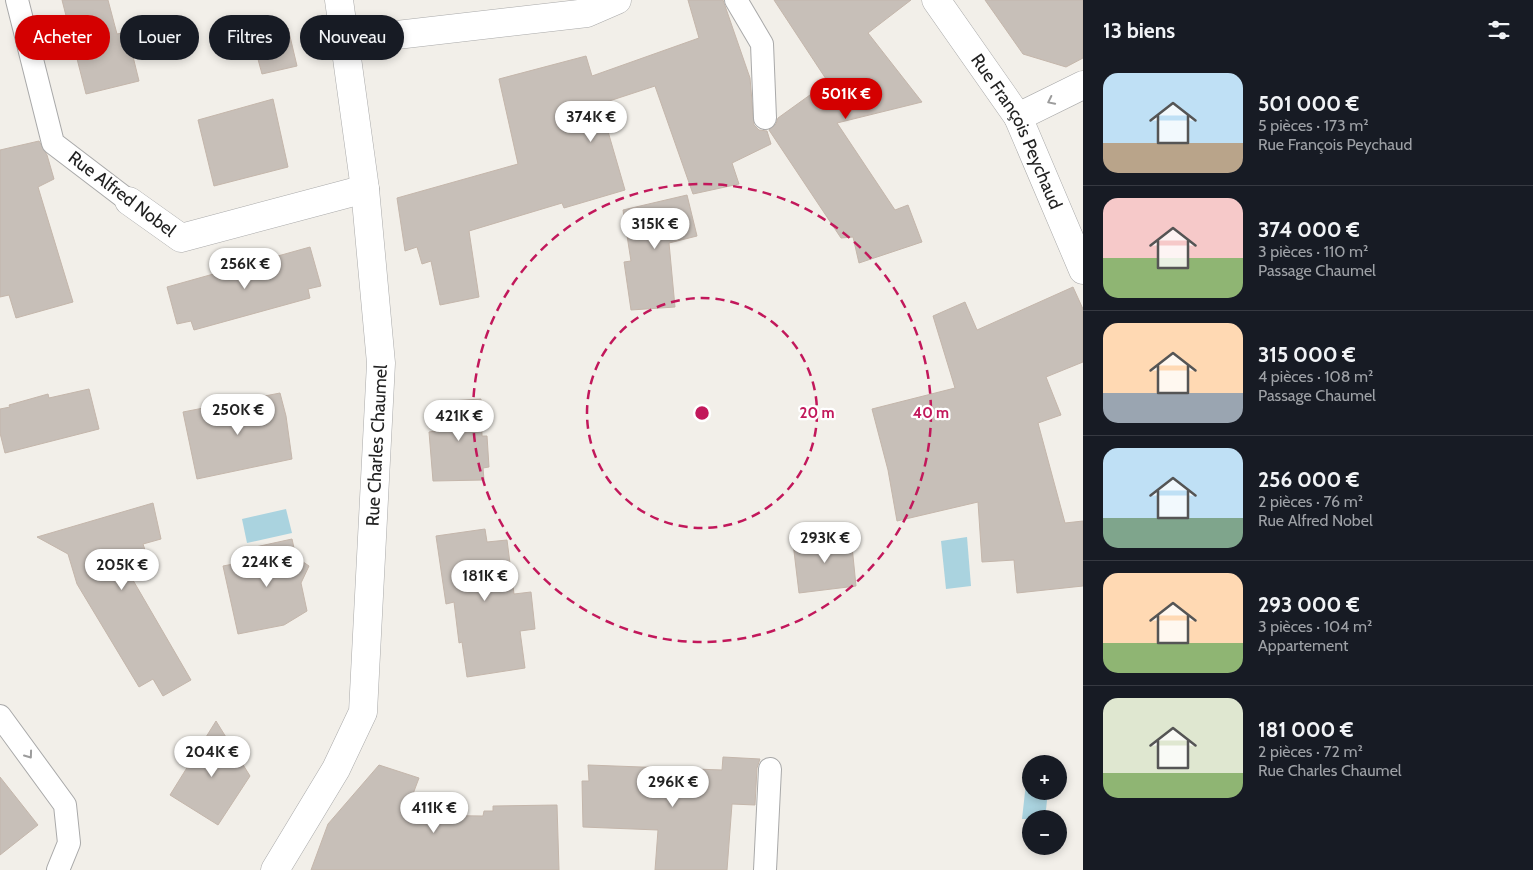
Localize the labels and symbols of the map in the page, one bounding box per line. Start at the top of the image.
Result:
street label: Rue François Peychaud [966,50,1067,212]
pin: 501K € [805,78,887,120]
one-way arrow [1047,95,1056,106]
pin: 374K € [550,100,632,143]
street label: Rue Alfred Nobel [64,146,181,242]
pin: 315K € [614,208,696,250]
pin: 256K € [204,248,286,290]
street label: Rue Charles Chaumel [362,363,392,527]
pin: 250K € [197,394,279,436]
pin: 421K € [418,400,500,442]
centre of rings [693,404,711,422]
text: 20 m [800,404,834,422]
text: 40 m [913,404,949,422]
pin: 293K € [784,522,866,564]
pin: 224K € [226,546,308,588]
pin: 205K € [81,548,163,591]
pin: 181K € [444,560,526,602]
pin: 204K € [171,736,253,778]
one-way arrow [23,749,32,759]
pin: 296K € [632,766,714,808]
pin: 411K € [393,792,475,834]

